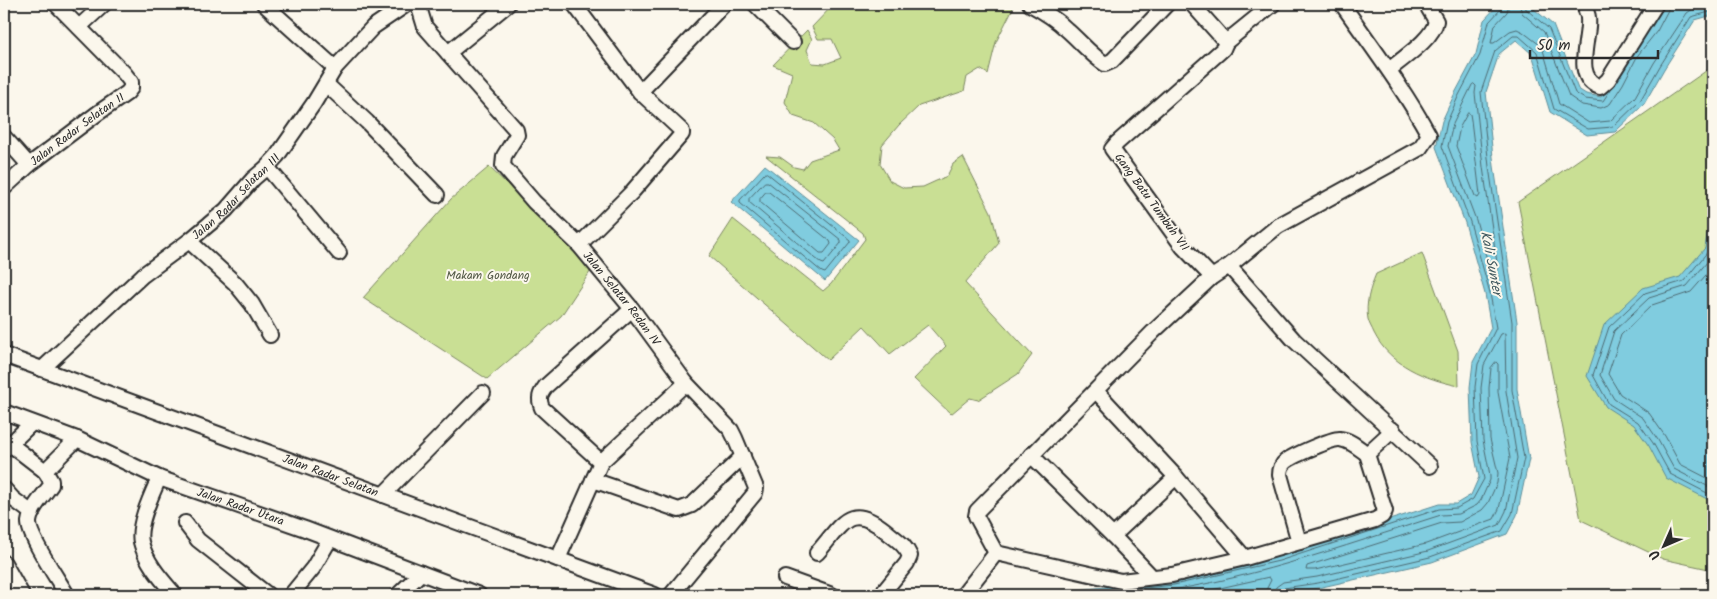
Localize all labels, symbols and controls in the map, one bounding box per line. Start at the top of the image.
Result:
scale bar [1530,28,1657,60]
text: 50 m [1537,34,1571,58]
street label: Jalan Radar Selatan II [26,88,129,171]
street label: Jalan Radar Selatan III [188,149,285,245]
street label: Gang Batu Tumbuh VII [1109,149,1194,256]
water label: Kali Sunter [1474,229,1509,301]
street label: Jalan Selatar Redan IV [578,247,666,351]
park label: Makam Gondang [446,266,530,285]
street label: Jalan Radar Selatan [280,449,381,502]
street label: Jalan Radar Utara [194,483,287,531]
north arrow [1640,522,1690,572]
text: U [1644,543,1666,565]

